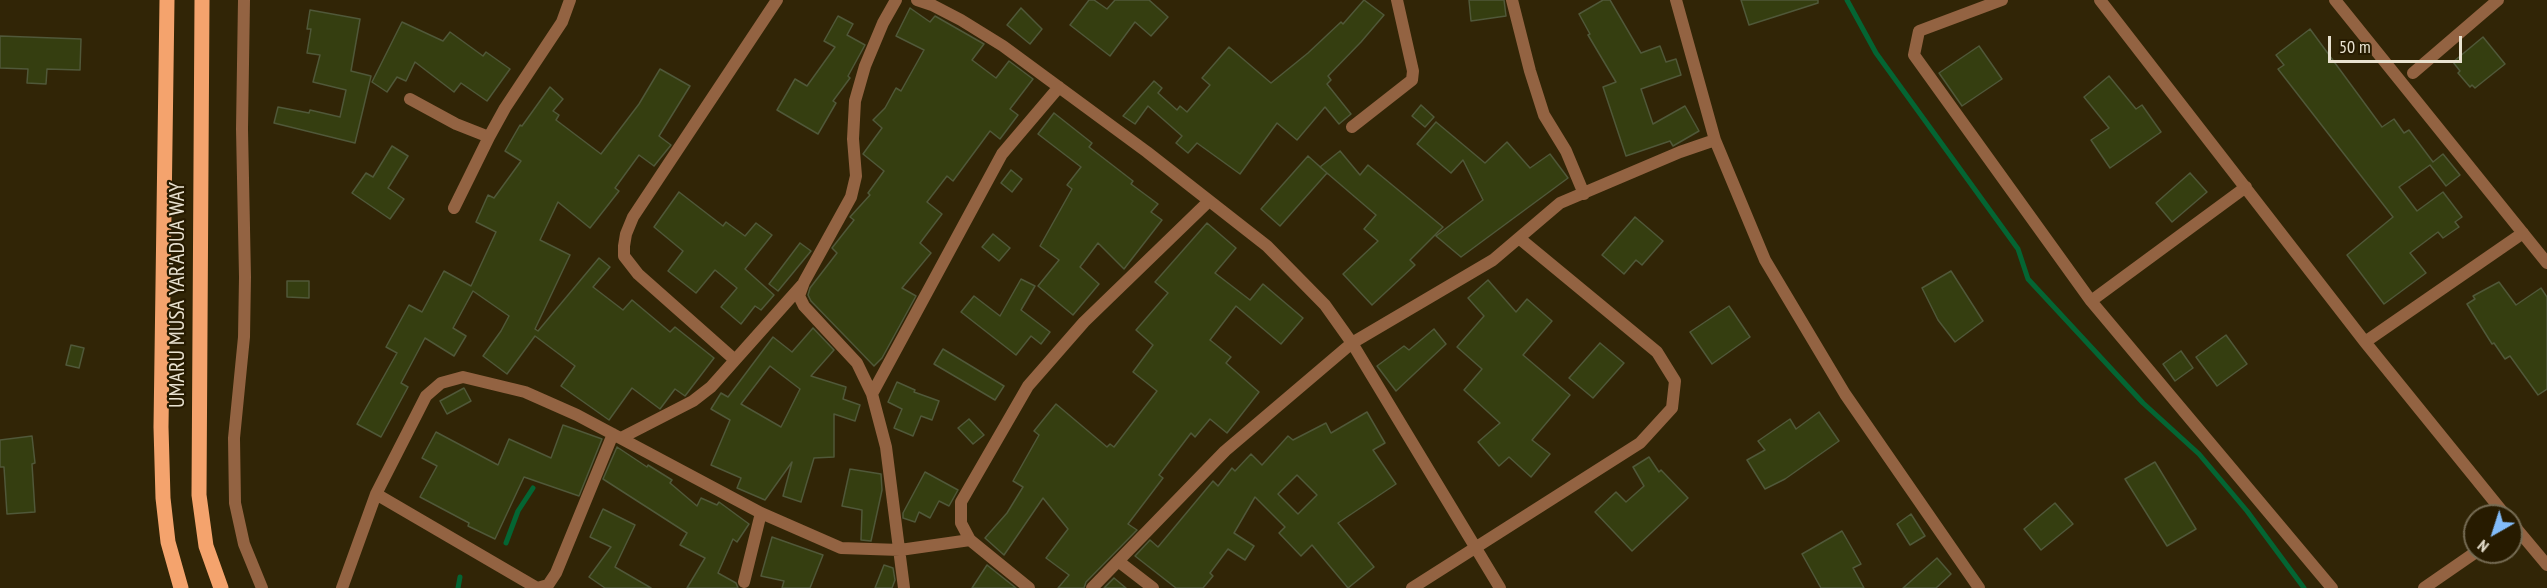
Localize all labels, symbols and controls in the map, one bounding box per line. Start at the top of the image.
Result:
scale bar [2331,24,2464,62]
text: 50 m [2339,35,2371,58]
street label: UMARU MUSA YAR'ADUA WAY [165,182,191,408]
north arrow [2463,504,2523,564]
text: N [2473,536,2493,557]

